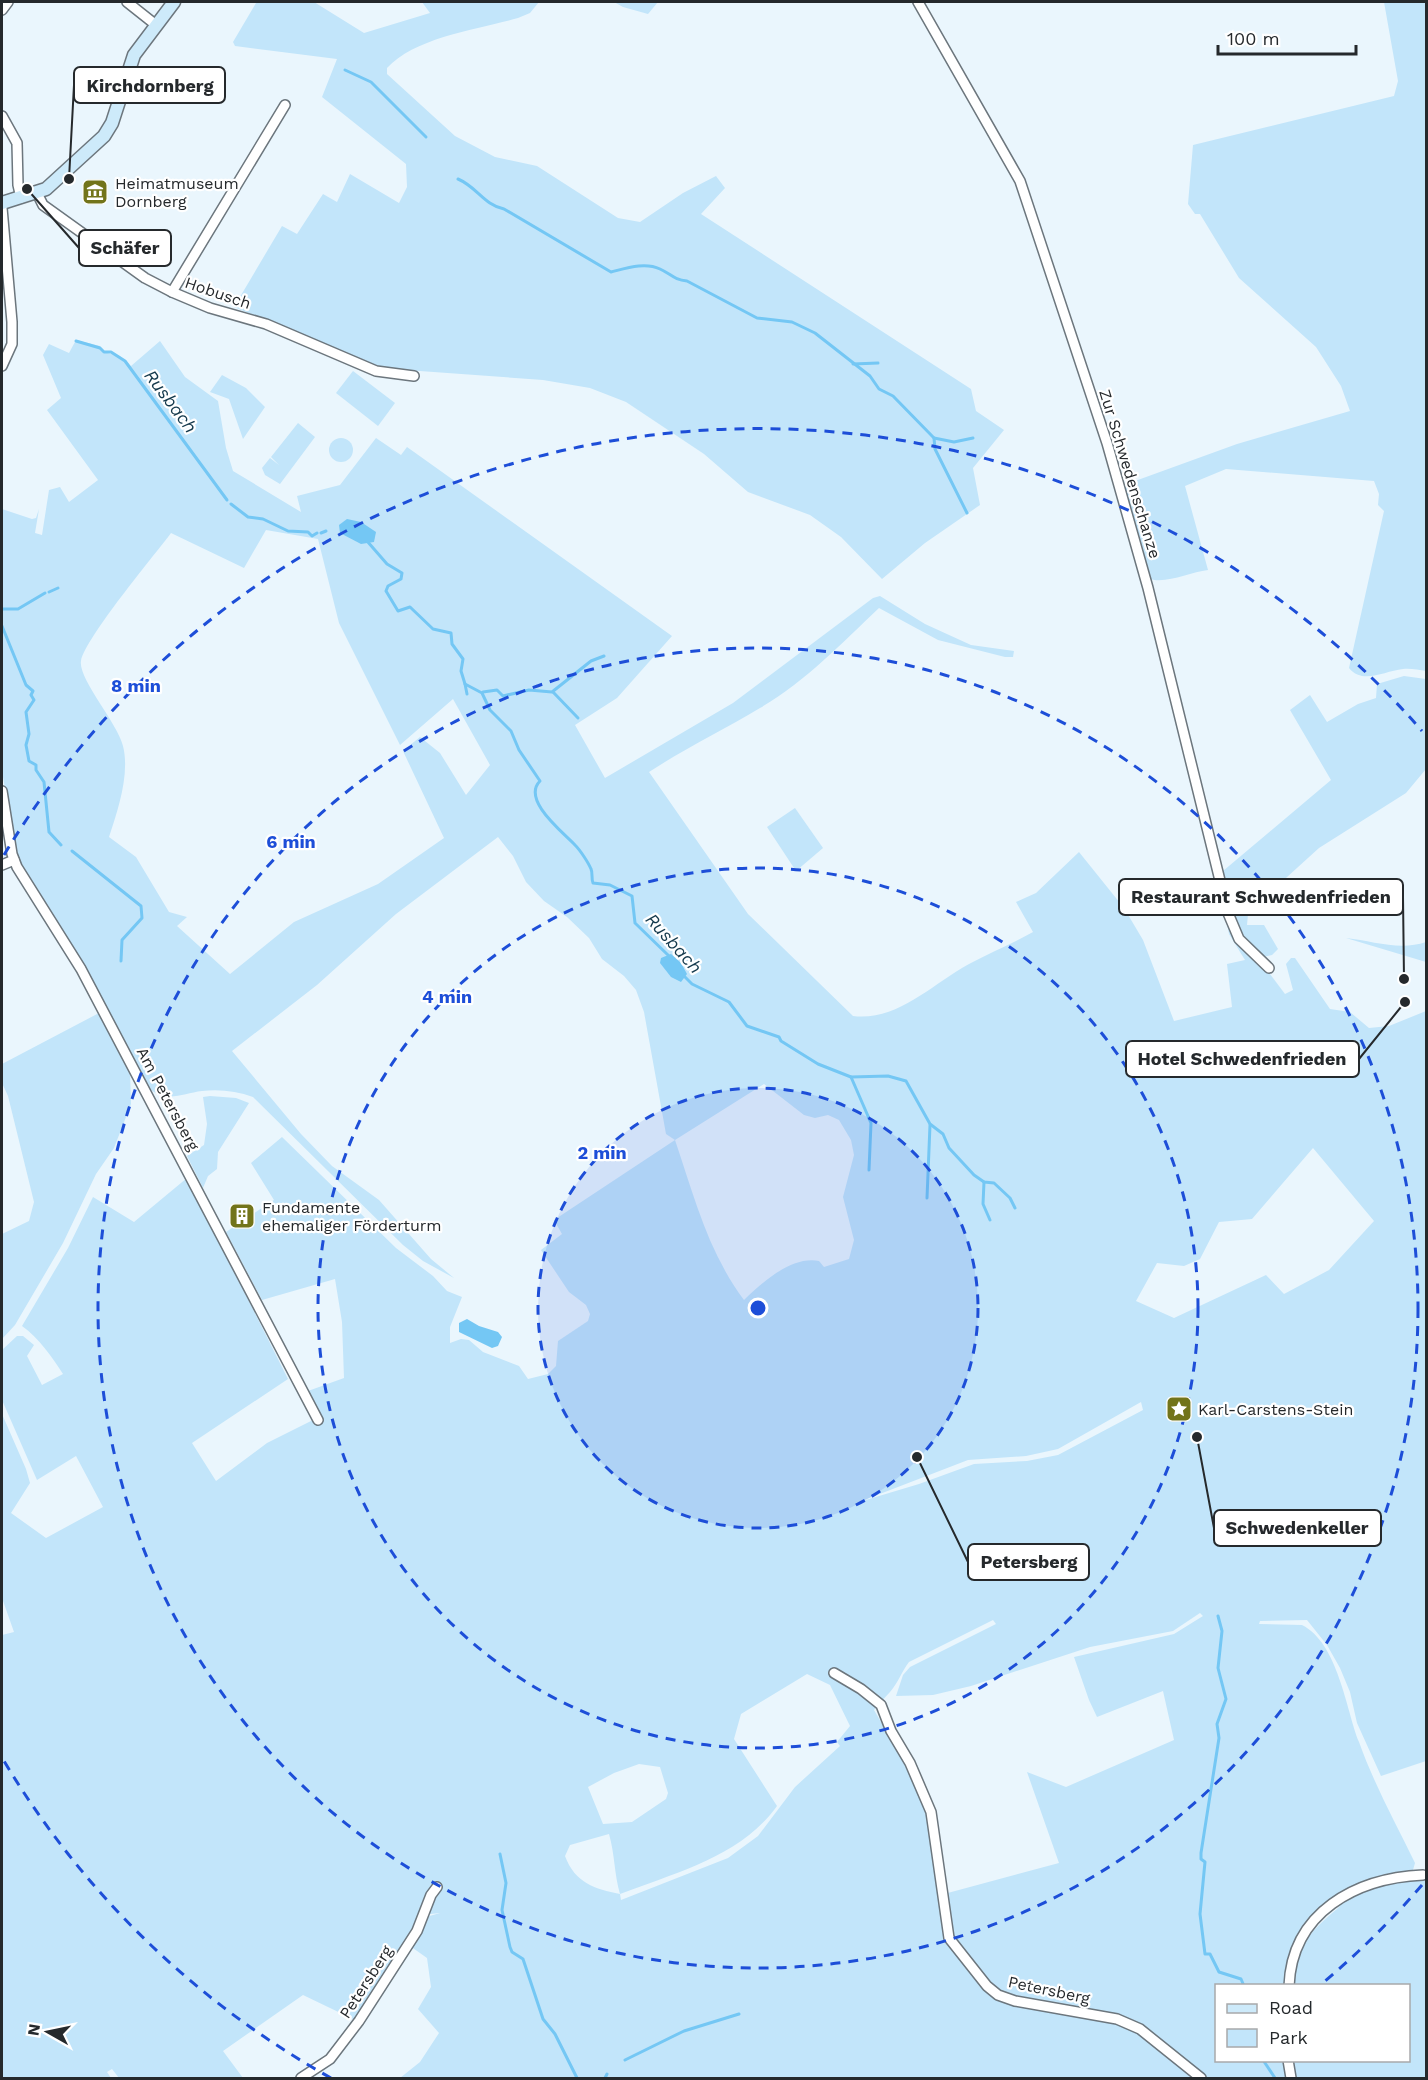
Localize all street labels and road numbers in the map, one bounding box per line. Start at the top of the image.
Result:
street label: Hobusch [183,273,253,313]
street label: Zur Schwedenschanze [1095,387,1165,561]
street label: Am Petersberg [133,1044,203,1154]
street label: Petersberg [335,1942,397,2022]
street label: Petersberg [1006,1972,1092,2008]

